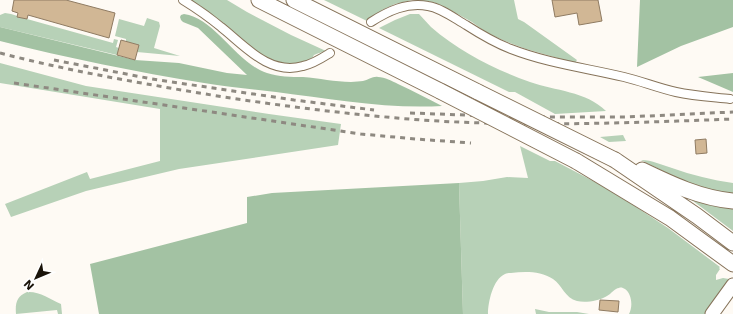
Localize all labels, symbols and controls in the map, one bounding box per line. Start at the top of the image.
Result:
north arrow [16,258,56,298]
text: N [21,277,37,292]

